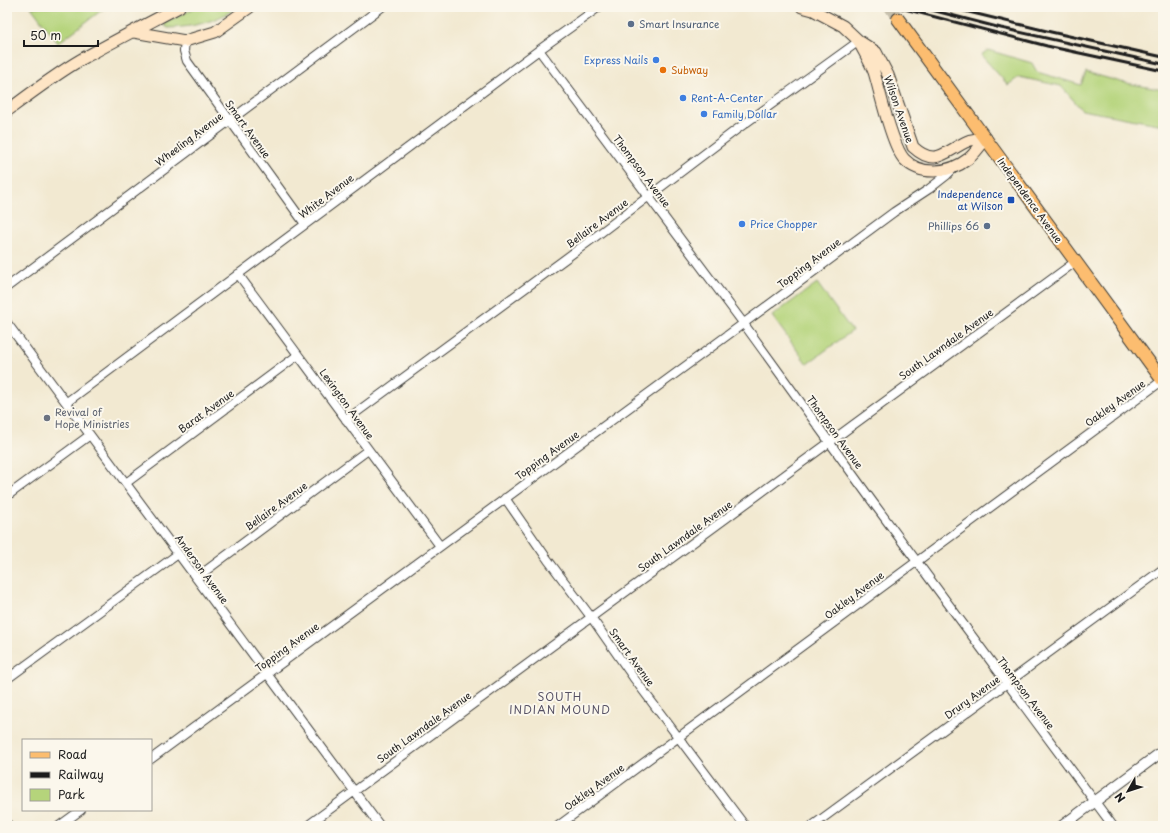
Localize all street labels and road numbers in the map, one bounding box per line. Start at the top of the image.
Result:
street label: Wilson Avenue [881,73,918,145]
street label: Smart Avenue [222,96,275,161]
street label: Wheeling Avenue [152,108,226,169]
street label: Thompson Avenue [610,131,675,211]
street label: Independence Avenue [994,154,1067,246]
street label: White Avenue [295,170,357,221]
street label: Bellaire Avenue [563,194,631,251]
street label: Topping Avenue [774,234,844,291]
street label: South Lawndale Avenue [895,304,996,383]
street label: Lexington Avenue [317,365,378,443]
street label: Oakley Avenue [1081,375,1148,430]
street label: Barat Avenue [175,385,237,436]
street label: Thompson Avenue [804,392,868,472]
street label: Topping Avenue [512,426,582,483]
street label: Bellaire Avenue [241,478,310,533]
street label: South Lawndale Avenue [634,496,735,575]
street label: Anderson Avenue [172,531,233,607]
street label: Oakley Avenue [821,567,887,622]
street label: Topping Avenue [252,618,322,675]
street label: Smart Avenue [606,624,659,689]
street label: Thompson Avenue [994,653,1059,733]
street label: Drury Avenue [941,671,1003,722]
street label: South Lawndale Avenue [373,687,474,766]
street label: Oakley Avenue [560,759,627,814]

